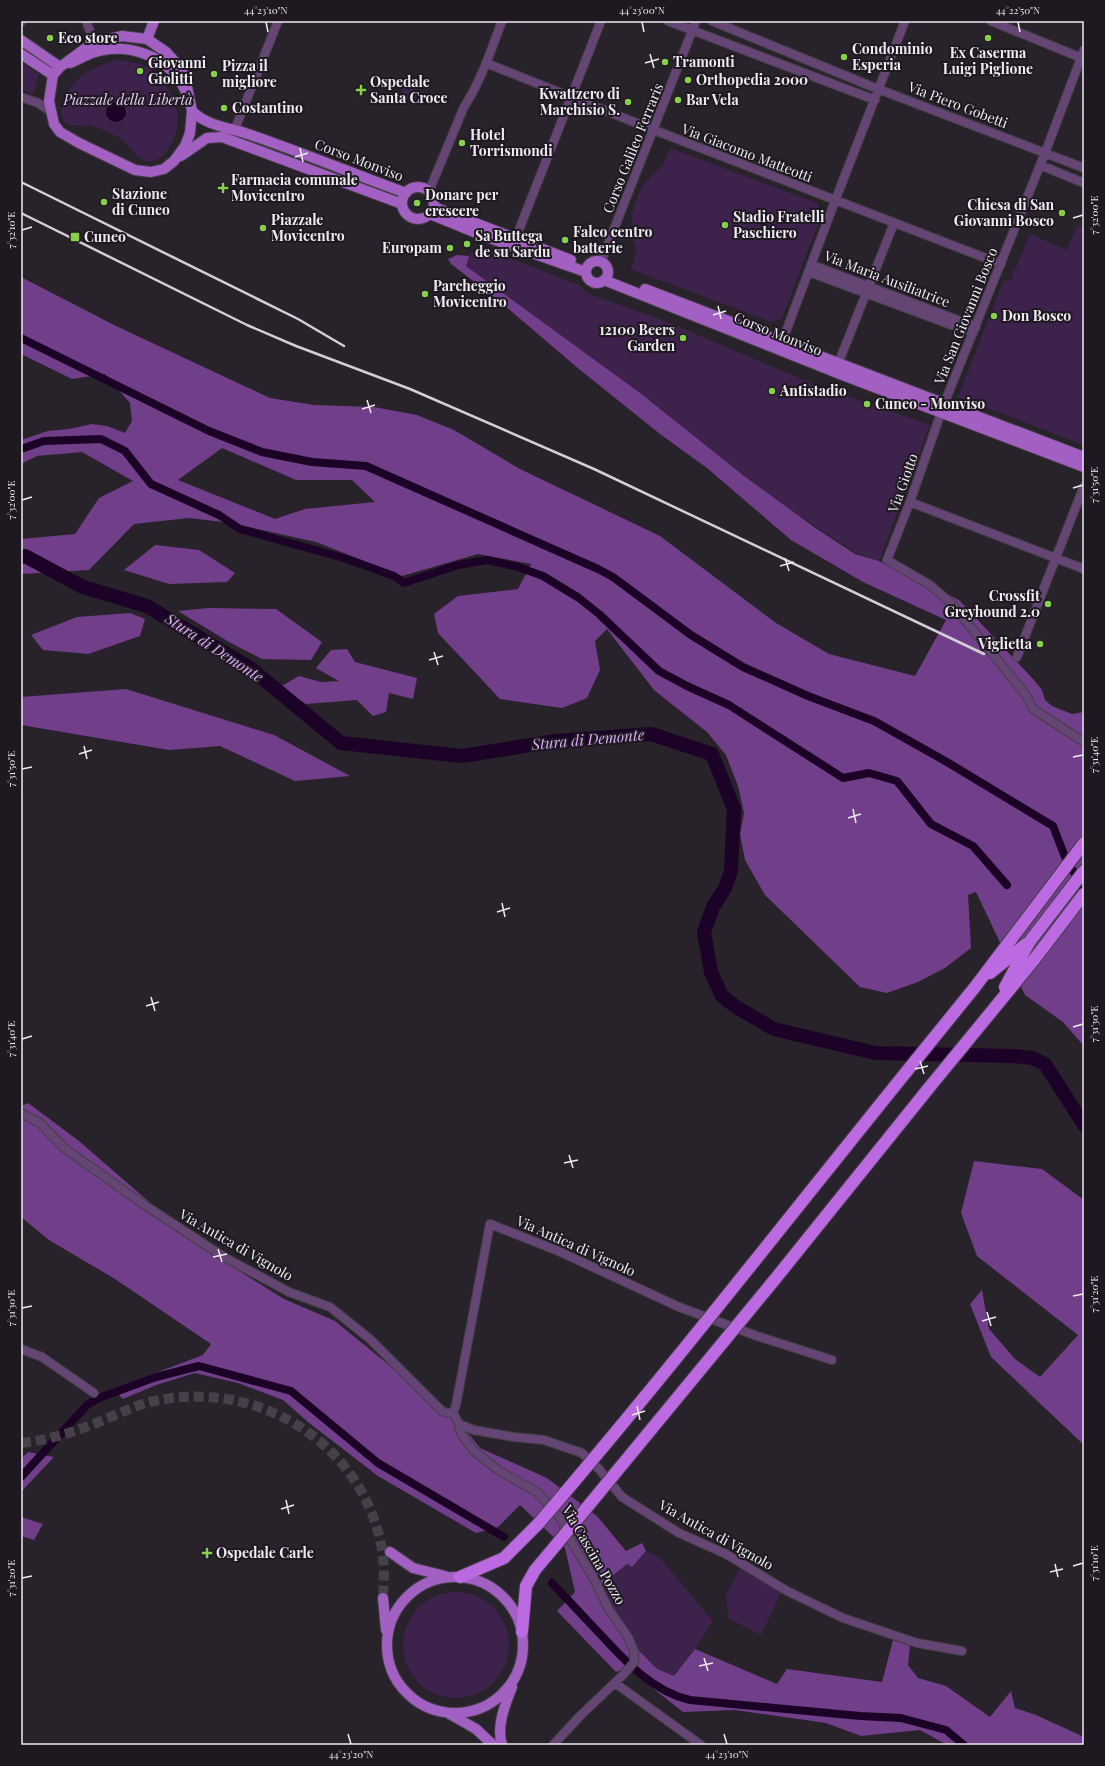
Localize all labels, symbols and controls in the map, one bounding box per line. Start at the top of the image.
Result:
text: 44°23'10"N [244,3,288,17]
text: 44°23'00"N [619,3,665,17]
text: 44°22'50"N [996,3,1040,17]
place label: Eco store [58,28,118,47]
marker: Eco store [45,33,55,43]
marker: Ex Caserma Luigi Piglione [983,33,993,43]
place label: Condominio Esperia [852,39,933,74]
place label: Ex Caserma Luigi Piglione [943,43,1033,78]
place label: Tramonti [673,52,735,71]
marker: Condominio Esperia [839,52,849,62]
place label: Giovanni Giolitti [148,53,207,88]
place label: Pizza il migliore [222,56,277,91]
marker: Tramonti [660,57,670,67]
marker: Giovanni Giolitti [135,66,145,76]
marker: Pizza il migliore [209,69,219,79]
place label: Orthopedia 2000 [696,70,808,89]
place label: Ospedale Santa Croce [370,72,448,107]
marker: Orthopedia 2000 [683,75,693,85]
street label: Via Piero Gobetti [905,76,1011,132]
street label: Corso Galileo Ferraris [598,80,667,216]
marker: Ospedale Santa Croce [355,84,367,96]
place label: Kwattzero di Marchisio S. [539,84,621,119]
park label: Piazzale della Libertà [62,90,193,109]
place label: Bar Vela [686,90,739,109]
marker: Bar Vela [673,95,683,105]
marker: Kwattzero di Marchisio S. [623,97,633,107]
place label: Costantino [232,98,303,117]
marker: Costantino [219,103,229,113]
street label: Via Giacomo Matteotti [678,118,815,186]
place label: Hotel Torrismondi [470,125,553,160]
street label: Corso Monviso [312,134,407,185]
marker: Hotel Torrismondi [457,138,467,148]
place label: Farmacia comunale Movicentro [231,170,358,205]
marker: Farmacia comunale Movicentro [218,183,228,193]
place label: Stazione di Cuneo [112,184,170,219]
place label: Donare per crescere [425,185,499,220]
place label: Chiesa di San Giovanni Bosco [954,195,1054,230]
text: 7°32'00"E [1087,196,1101,234]
marker: Stazione di Cuneo [99,197,109,207]
marker: Donare per crescere [412,198,422,208]
place label: Stadio Fratelli Paschiero [733,207,825,242]
marker: Chiesa di San Giovanni Bosco [1057,208,1067,218]
place label: Piazzale Movicentro [271,210,345,245]
text: 7°32'10"E [4,212,18,248]
marker: Stadio Fratelli Paschiero [720,220,730,230]
place label: Falco centro batterie [573,222,652,257]
marker: Piazzale Movicentro [258,223,268,233]
place label: Sa Buttega de su Sardu [475,226,551,261]
place label: Cuneo [84,227,126,246]
marker: Cuneo [69,231,81,243]
marker: Falco centro batterie [560,235,570,245]
place label: Europam [382,238,442,257]
marker: Sa Buttega de su Sardu [462,239,472,249]
marker: Europam [445,243,455,253]
street label: Via San Giovanni Bosco [929,244,1002,388]
street label: Via Maria Ausiliatrice [821,245,953,311]
place label: Parcheggio Movicentro [433,276,507,311]
marker: Parcheggio Movicentro [420,289,430,299]
place label: Don Bosco [1002,306,1071,325]
street label: Corso Monviso [731,307,825,360]
marker: Don Bosco [989,311,999,321]
place label: 12100 Beers Garden [599,320,675,355]
marker: 12100 Beers Garden [678,333,688,343]
place label: Antistadio [779,381,847,400]
marker: Antistadio [767,386,777,396]
place label: Cuneo - Monviso [875,394,985,413]
marker: Cuneo - Monviso [862,399,872,409]
street label: Via Giotto [883,450,922,516]
text: 7°31'50"E [1087,467,1101,503]
text: 7°32'00"E [4,481,18,519]
place label: Crossfit Greyhound 2.0 [944,586,1040,621]
marker: Crossfit Greyhound 2.0 [1043,599,1053,609]
water label: Stura di Demonte [161,607,268,687]
place label: Viglietta [977,634,1033,653]
marker: Viglietta [1035,639,1045,649]
water label: Stura di Demonte [530,724,646,754]
text: 7°31'40"E [1087,737,1101,773]
text: 7°31'50"E [4,751,18,787]
text: 7°31'30"E [1087,1006,1101,1042]
text: 7°31'40"E [4,1021,18,1057]
street label: Via Antica di Vignolo [175,1204,297,1285]
street label: Via Antica di Vignolo [513,1210,639,1280]
text: 7°31'20"E [1087,1276,1101,1312]
text: 7°31'30"E [4,1290,18,1326]
street label: Via Antica di Vignolo [655,1495,777,1574]
street label: Via Cascina Pozzo [558,1501,631,1608]
place label: Ospedale Carle [216,1543,314,1562]
text: 7°31'10"E [1087,1545,1101,1581]
marker: Ospedale Carle [201,1547,213,1559]
text: 7°31'20"E [4,1560,18,1596]
text: 44°23'20"N [329,1747,373,1761]
text: 44°23'10"N [705,1747,749,1761]

